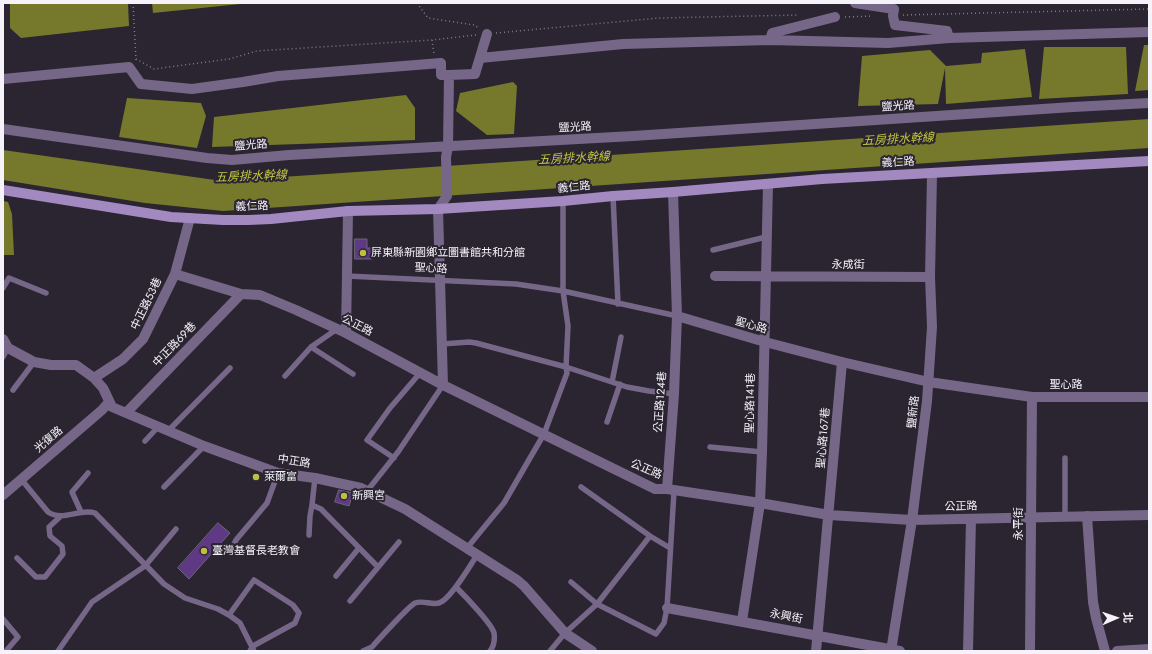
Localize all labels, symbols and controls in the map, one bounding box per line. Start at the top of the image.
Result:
street label: 鹽光路 [881,99,915,115]
street label: 鹽光路 [558,121,592,135]
water label: 五房排水幹線 [862,131,934,149]
street label: 鹽光路 [234,138,268,154]
water label: 五房排水幹線 [538,150,610,168]
street label: 義仁路 [881,156,915,170]
water label: 五房排水幹線 [215,169,287,185]
street label: 義仁路 [557,180,591,196]
street label: 義仁路 [235,200,269,214]
place label: 屏東縣新園鄉立圖書館共和分館 [371,246,525,260]
marker: 屏東縣新園鄉立圖書館共和分館 [358,248,368,258]
street label: 永成街 [832,258,864,272]
street label: 聖心路 [414,262,448,276]
street label: 中正路53巷 [129,276,165,332]
street label: 公正路 [339,313,375,339]
street label: 聖心路 [733,315,769,337]
street label: 中正路69巷 [151,320,199,370]
street label: 公正路124巷 [652,371,670,433]
street label: 聖心路141巷 [744,373,758,433]
street label: 聖心路 [1050,378,1082,392]
street label: 鹽新路 [906,395,922,429]
street label: 聖心路167巷 [815,407,833,469]
street label: 光復路 [32,424,66,456]
street label: 中正路 [277,453,311,471]
street label: 公正路 [628,457,664,483]
place label: 萊爾富 [264,470,297,484]
marker: 萊爾富 [251,472,261,482]
place label: 新興宮 [352,489,385,503]
marker: 新興宮 [339,491,349,501]
street label: 公正路 [944,500,978,514]
street label: 永平街 [1012,508,1026,540]
place label: 臺灣基督長老教會 [212,544,300,558]
marker: 臺灣基督長老教會 [199,546,209,556]
north arrow [1096,598,1136,638]
street label: 永興街 [769,607,803,627]
text: 北 [1120,612,1136,623]

